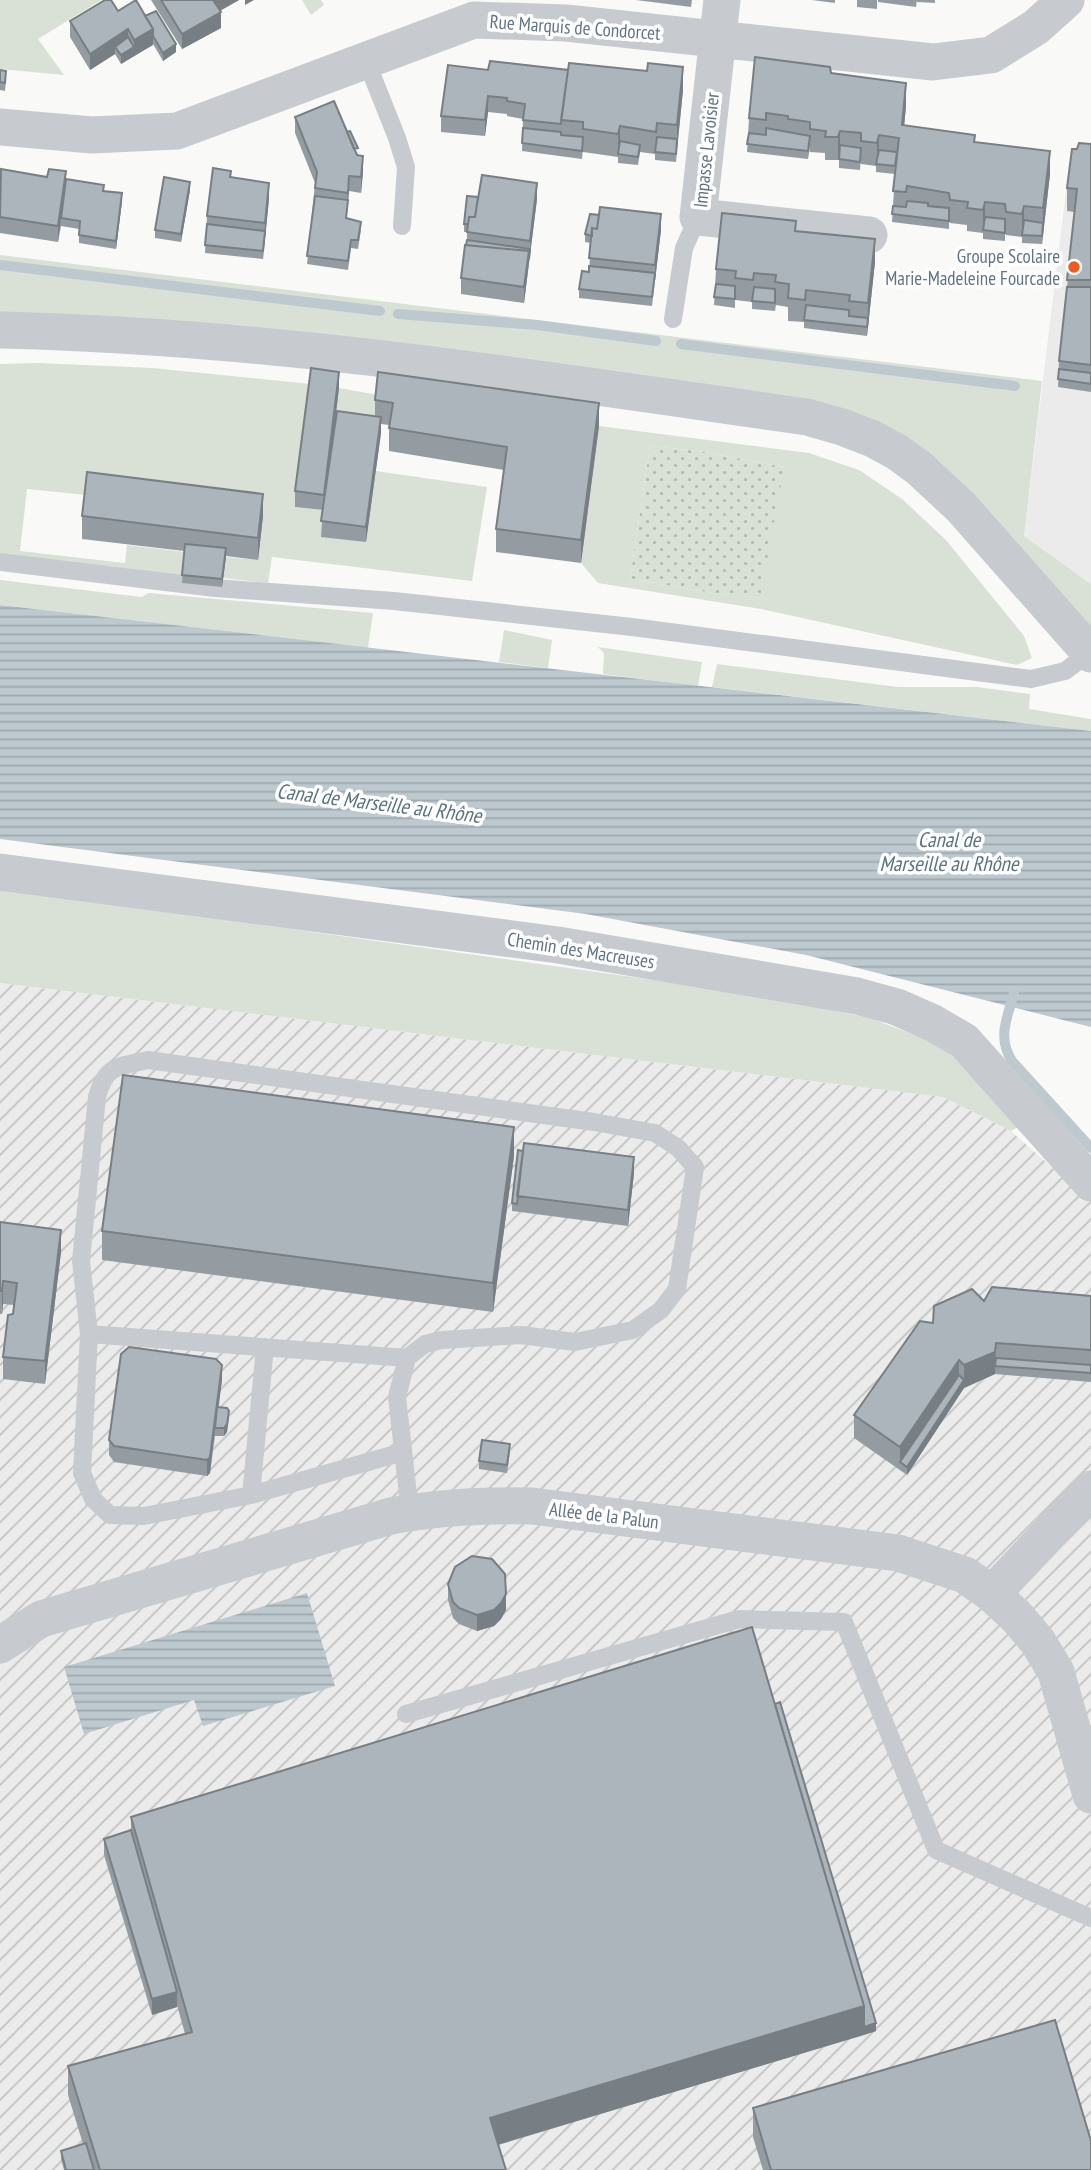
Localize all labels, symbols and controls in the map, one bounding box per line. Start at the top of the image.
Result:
street label: Rue Marquis de Condorcet [489,9,662,45]
street label: Impasse Lavoisier [688,90,724,209]
place label: Groupe Scolaire Marie-Madeleine Fourcade [885,244,1060,290]
marker: Groupe Scolaire Marie-Madeleine Fourcade [1066,259,1082,275]
water label: Canal de Marseille au Rhône [275,777,484,829]
water label: Canal de Marseille au Rhône [879,826,1020,877]
street label: Chemin des Macreuses [506,927,656,973]
street label: Allée de la Palun [548,1496,660,1534]

